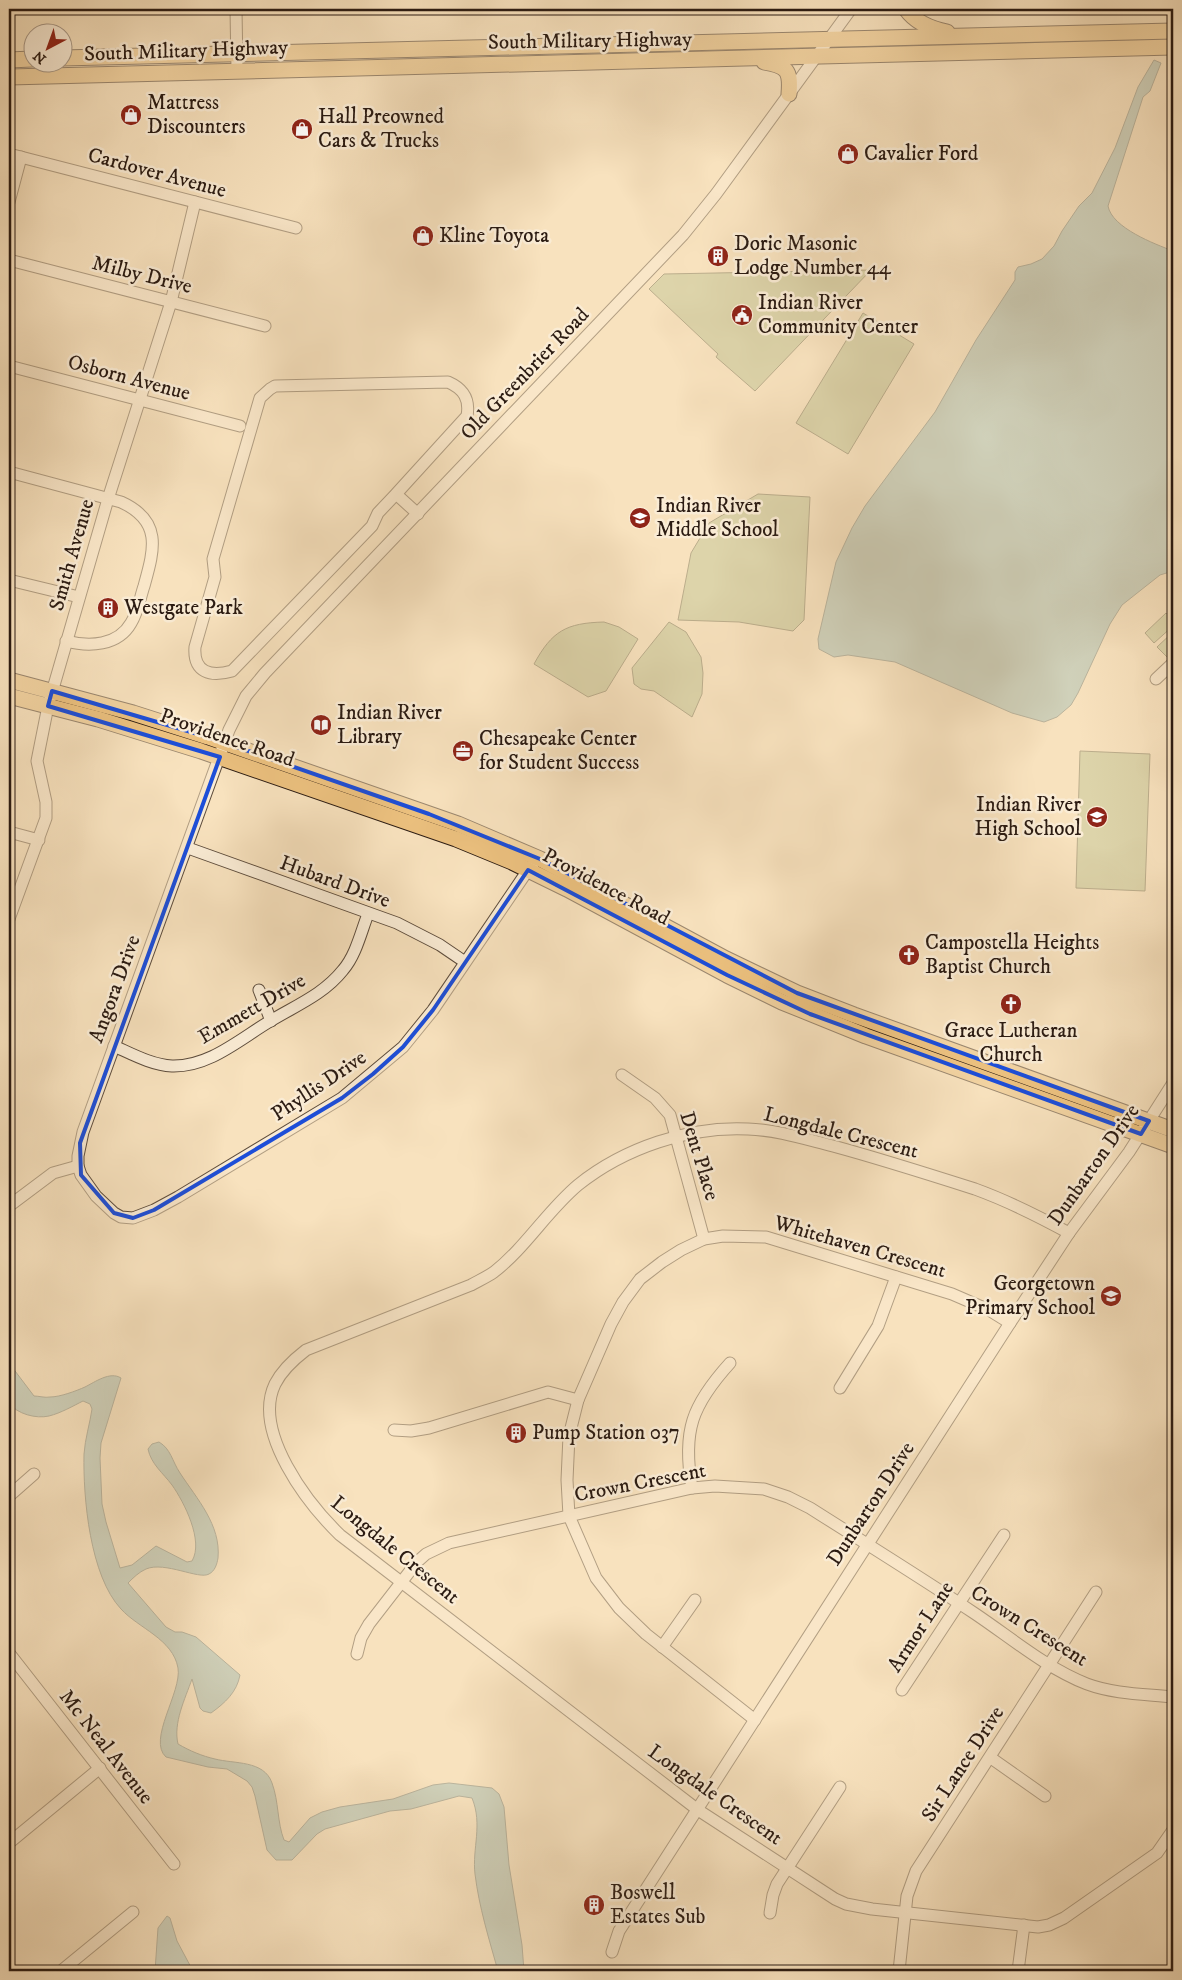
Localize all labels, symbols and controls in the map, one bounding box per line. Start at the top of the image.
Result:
north arrow [22,22,72,72]
street label: South Military Highway [488,26,693,56]
street label: South Military Highway [84,34,289,68]
text: N [30,46,50,68]
place label: Mattress Discounters [147,90,246,140]
shop icon: Mattress Discounters [119,103,143,127]
place label: Hall Preowned Cars & Trucks [318,104,445,154]
shop icon: Hall Preowned Cars & Trucks [290,117,314,141]
place label: Cavalier Ford [864,141,979,167]
street label: Cardover Avenue [85,142,229,204]
shop icon: Cavalier Ford [836,142,860,166]
place label: Kline Toyota [439,223,549,249]
shop icon: Kline Toyota [411,224,435,248]
place label: Doric Masonic Lodge Number 44 [734,231,892,281]
building icon: Doric Masonic Lodge Number 44 [706,244,730,268]
street label: Milby Drive [89,250,195,300]
place label: Indian River Community Center [758,290,918,340]
street label: Old Greenbrier Road [455,302,595,446]
public building icon: Indian River Community Center [730,303,754,327]
street label: Osborn Avenue [65,349,193,407]
place label: Indian River Middle School [656,493,779,543]
street label: Smith Avenue [44,496,100,614]
school or university icon: Indian River Middle School [628,506,652,530]
place label: Westgate Park [123,595,244,621]
building icon: Westgate Park [96,596,120,620]
place label: Indian River Library [337,700,442,750]
street label: Providence Road [156,703,298,773]
library icon: Indian River Library [309,713,333,737]
place label: Chesapeake Center for Student Success [479,726,639,776]
office icon: Chesapeake Center for Student Success [451,739,475,763]
place label: Indian River High School [975,792,1082,842]
school or university icon: Indian River High School [1085,805,1109,829]
street label: Providence Road [538,842,675,932]
street label: Hubard Drive [276,850,394,914]
place label: Campostella Heights Baptist Church [925,930,1099,980]
street label: Angora Drive [84,931,147,1046]
church icon: Campostella Heights Baptist Church [897,943,921,967]
street label: Emmett Drive [194,968,311,1050]
church icon: Grace Lutheran Church [999,992,1023,1016]
place label: Grace Lutheran Church [944,1018,1078,1068]
street label: Phyllis Drive [267,1045,372,1127]
street label: Dunbarton Drive [1042,1099,1146,1231]
street label: Longdale Crescent [761,1101,921,1165]
street label: Dent Place [673,1108,725,1204]
street label: Whitehaven Crescent [770,1210,949,1284]
place label: Georgetown Primary School [965,1271,1096,1321]
school or university icon: Georgetown Primary School [1099,1284,1123,1308]
place label: Pump Station 037 [532,1420,680,1446]
building icon: Pump Station 037 [504,1421,528,1445]
street label: Dunbarton Drive [821,1437,921,1571]
street label: Crown Crescent [572,1457,708,1508]
street label: Longdale Crescent [325,1490,465,1610]
street label: Armor Lane [882,1576,960,1677]
street label: Crown Crescent [966,1580,1093,1673]
street label: Mc Neal Avenue [53,1685,159,1810]
street label: Sir Lance Drive [916,1701,1010,1827]
street label: Longdale Crescent [643,1739,787,1851]
place label: Boswell Estates Sub [610,1880,706,1930]
building icon: Boswell Estates Sub [582,1893,606,1917]

